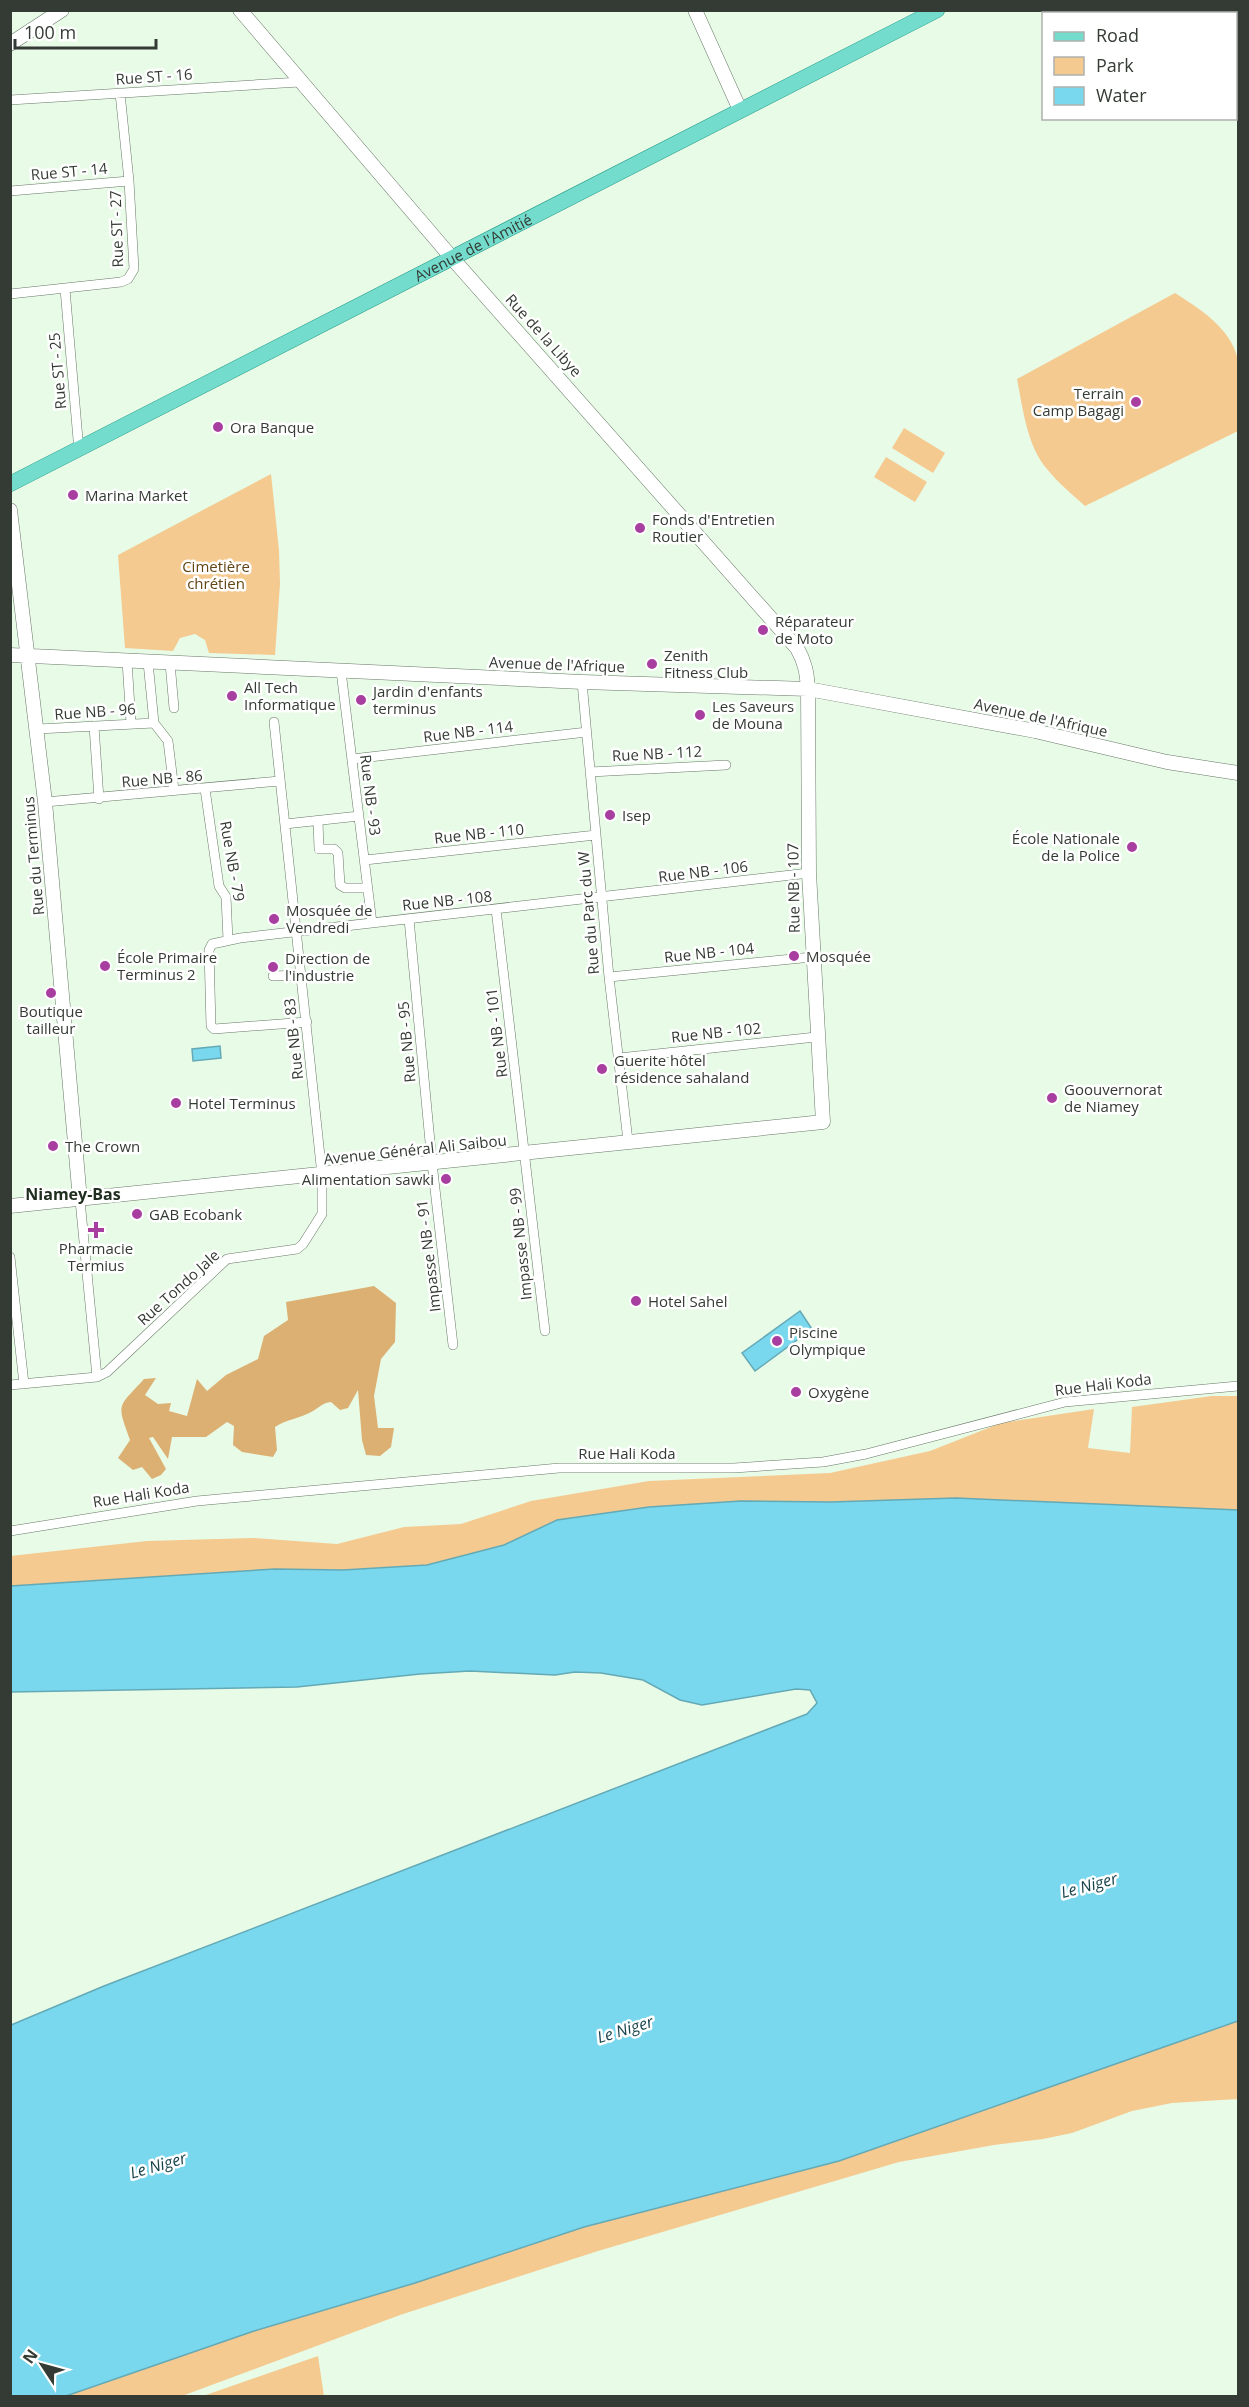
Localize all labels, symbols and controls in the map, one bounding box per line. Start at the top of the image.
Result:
scale bar [15,12,156,50]
legend [1042,12,1237,120]
text: 100 m [24,20,76,44]
text: Road [1096,23,1139,47]
text: Park [1096,53,1134,77]
street label: Rue ST - 16 [115,63,193,89]
text: Water [1096,83,1147,107]
street label: Rue ST - 14 [30,158,109,184]
street label: Rue ST - 27 [105,190,127,268]
street label: Avenue de l'Amitié [411,209,535,286]
street label: Rue de la Libye [501,289,587,381]
street label: Rue ST - 25 [44,332,70,410]
place label: Terrain Camp Bagagi [1033,383,1124,420]
marker: Terrain Camp Bagagi [1129,395,1143,409]
place label: Ora Banque [230,417,314,437]
marker: Ora Banque [211,420,225,434]
place label: Marina Market [85,485,188,505]
marker: Marina Market [66,488,80,502]
place label: Fonds d'Entretien Routier [652,509,775,546]
marker: Fonds d'Entretien Routier [633,521,647,535]
park label: Cimetière chrétien [182,556,250,593]
place label: Réparateur de Moto [775,611,854,648]
marker: Réparateur de Moto [756,623,770,637]
place label: Zenith Fitness Club [664,645,748,682]
street label: Avenue de l'Afrique [489,652,625,676]
marker: Zenith Fitness Club [645,657,659,671]
place label: All Tech Informatique [244,677,336,714]
place label: Jardin d'enfants terminus [371,681,483,718]
marker: All Tech Informatique [225,689,239,703]
marker: Jardin d'enfants terminus [354,693,368,707]
street label: Avenue de l'Afrique [972,693,1110,741]
place label: Les Saveurs de Mouna [712,696,794,733]
street label: Rue NB - 96 [54,698,136,724]
marker: Les Saveurs de Mouna [693,708,707,722]
street label: Rue NB - 114 [422,716,514,746]
street label: Rue NB - 112 [611,741,703,765]
street label: Rue NB - 93 [356,753,386,837]
street label: Rue NB - 86 [121,764,203,792]
street label: Rue du Terminus [18,796,48,916]
place label: Isep [622,805,651,825]
marker: Isep [603,808,617,822]
street label: Rue NB - 110 [433,818,525,848]
street label: Rue NB - 79 [216,819,250,903]
place label: École Nationale de la Police [1012,828,1120,865]
marker: École Nationale de la Police [1125,840,1139,854]
street label: Rue NB - 107 [782,843,804,933]
street label: Rue du Parc du W [573,850,603,976]
street label: Rue NB - 106 [657,856,749,886]
street label: Rue NB - 108 [401,885,493,915]
place label: Mosquée de Vendredi [286,900,372,937]
marker: Mosquée de Vendredi [267,912,281,926]
street label: Rue NB - 104 [663,937,755,967]
place label: Mosquée [806,946,871,966]
place label: École Primaire Terminus 2 [117,947,217,984]
place label: Direction de l'industrie [285,948,370,985]
marker: Mosquée [787,949,801,963]
marker: École Primaire Terminus 2 [98,959,112,973]
marker: Direction de l'industrie [266,960,280,974]
marker: Boutique tailleur [44,986,58,1000]
street label: Rue NB - 101 [481,987,511,1079]
street label: Rue NB - 83 [279,997,307,1081]
place label: Boutique tailleur [19,1001,83,1038]
street label: Rue NB - 95 [392,1001,420,1083]
street label: Rue NB - 102 [670,1017,762,1047]
place label: Guerite hôtel résidence sahaland [614,1050,749,1087]
marker: Guerite hôtel résidence sahaland [595,1062,609,1076]
place label: Goouvernorat de Niamey [1064,1079,1162,1116]
marker: Goouvernorat de Niamey [1045,1091,1059,1105]
place label: Hotel Terminus [188,1093,296,1113]
marker: Hotel Terminus [169,1096,183,1110]
street label: Avenue Général Ali Saibou [322,1129,508,1169]
place label: The Crown [65,1136,140,1156]
marker: The Crown [46,1139,60,1153]
place label: Alimentation sawki [302,1169,434,1189]
marker: Alimentation sawki [439,1172,453,1186]
district label: Niamey-Bas [25,1183,121,1205]
street label: Impasse NB - 99 [504,1187,536,1301]
street label: Impasse NB - 91 [411,1199,445,1313]
place label: GAB Ecobank [149,1204,242,1224]
marker: GAB Ecobank [130,1207,144,1221]
marker: Pharmacie Termius [89,1223,103,1237]
place label: Pharmacie Termius [59,1238,133,1275]
street label: Rue Tondo Jale [133,1245,223,1329]
place label: Hotel Sahel [648,1291,728,1311]
marker: Hotel Sahel [629,1294,643,1308]
place label: Piscine Olympique [789,1322,866,1359]
marker: Piscine Olympique [770,1334,784,1348]
street label: Rue Hali Koda [1053,1368,1153,1400]
place label: Oxygène [808,1382,869,1402]
marker: Oxygène [789,1385,803,1399]
street label: Rue Hali Koda [578,1443,676,1463]
street label: Rue Hali Koda [91,1477,191,1511]
water label: Le Niger [1058,1867,1120,1903]
water label: Le Niger [594,2010,656,2048]
water label: Le Niger [127,2146,189,2184]
north arrow [12,2335,72,2395]
text: N [17,2344,43,2368]

